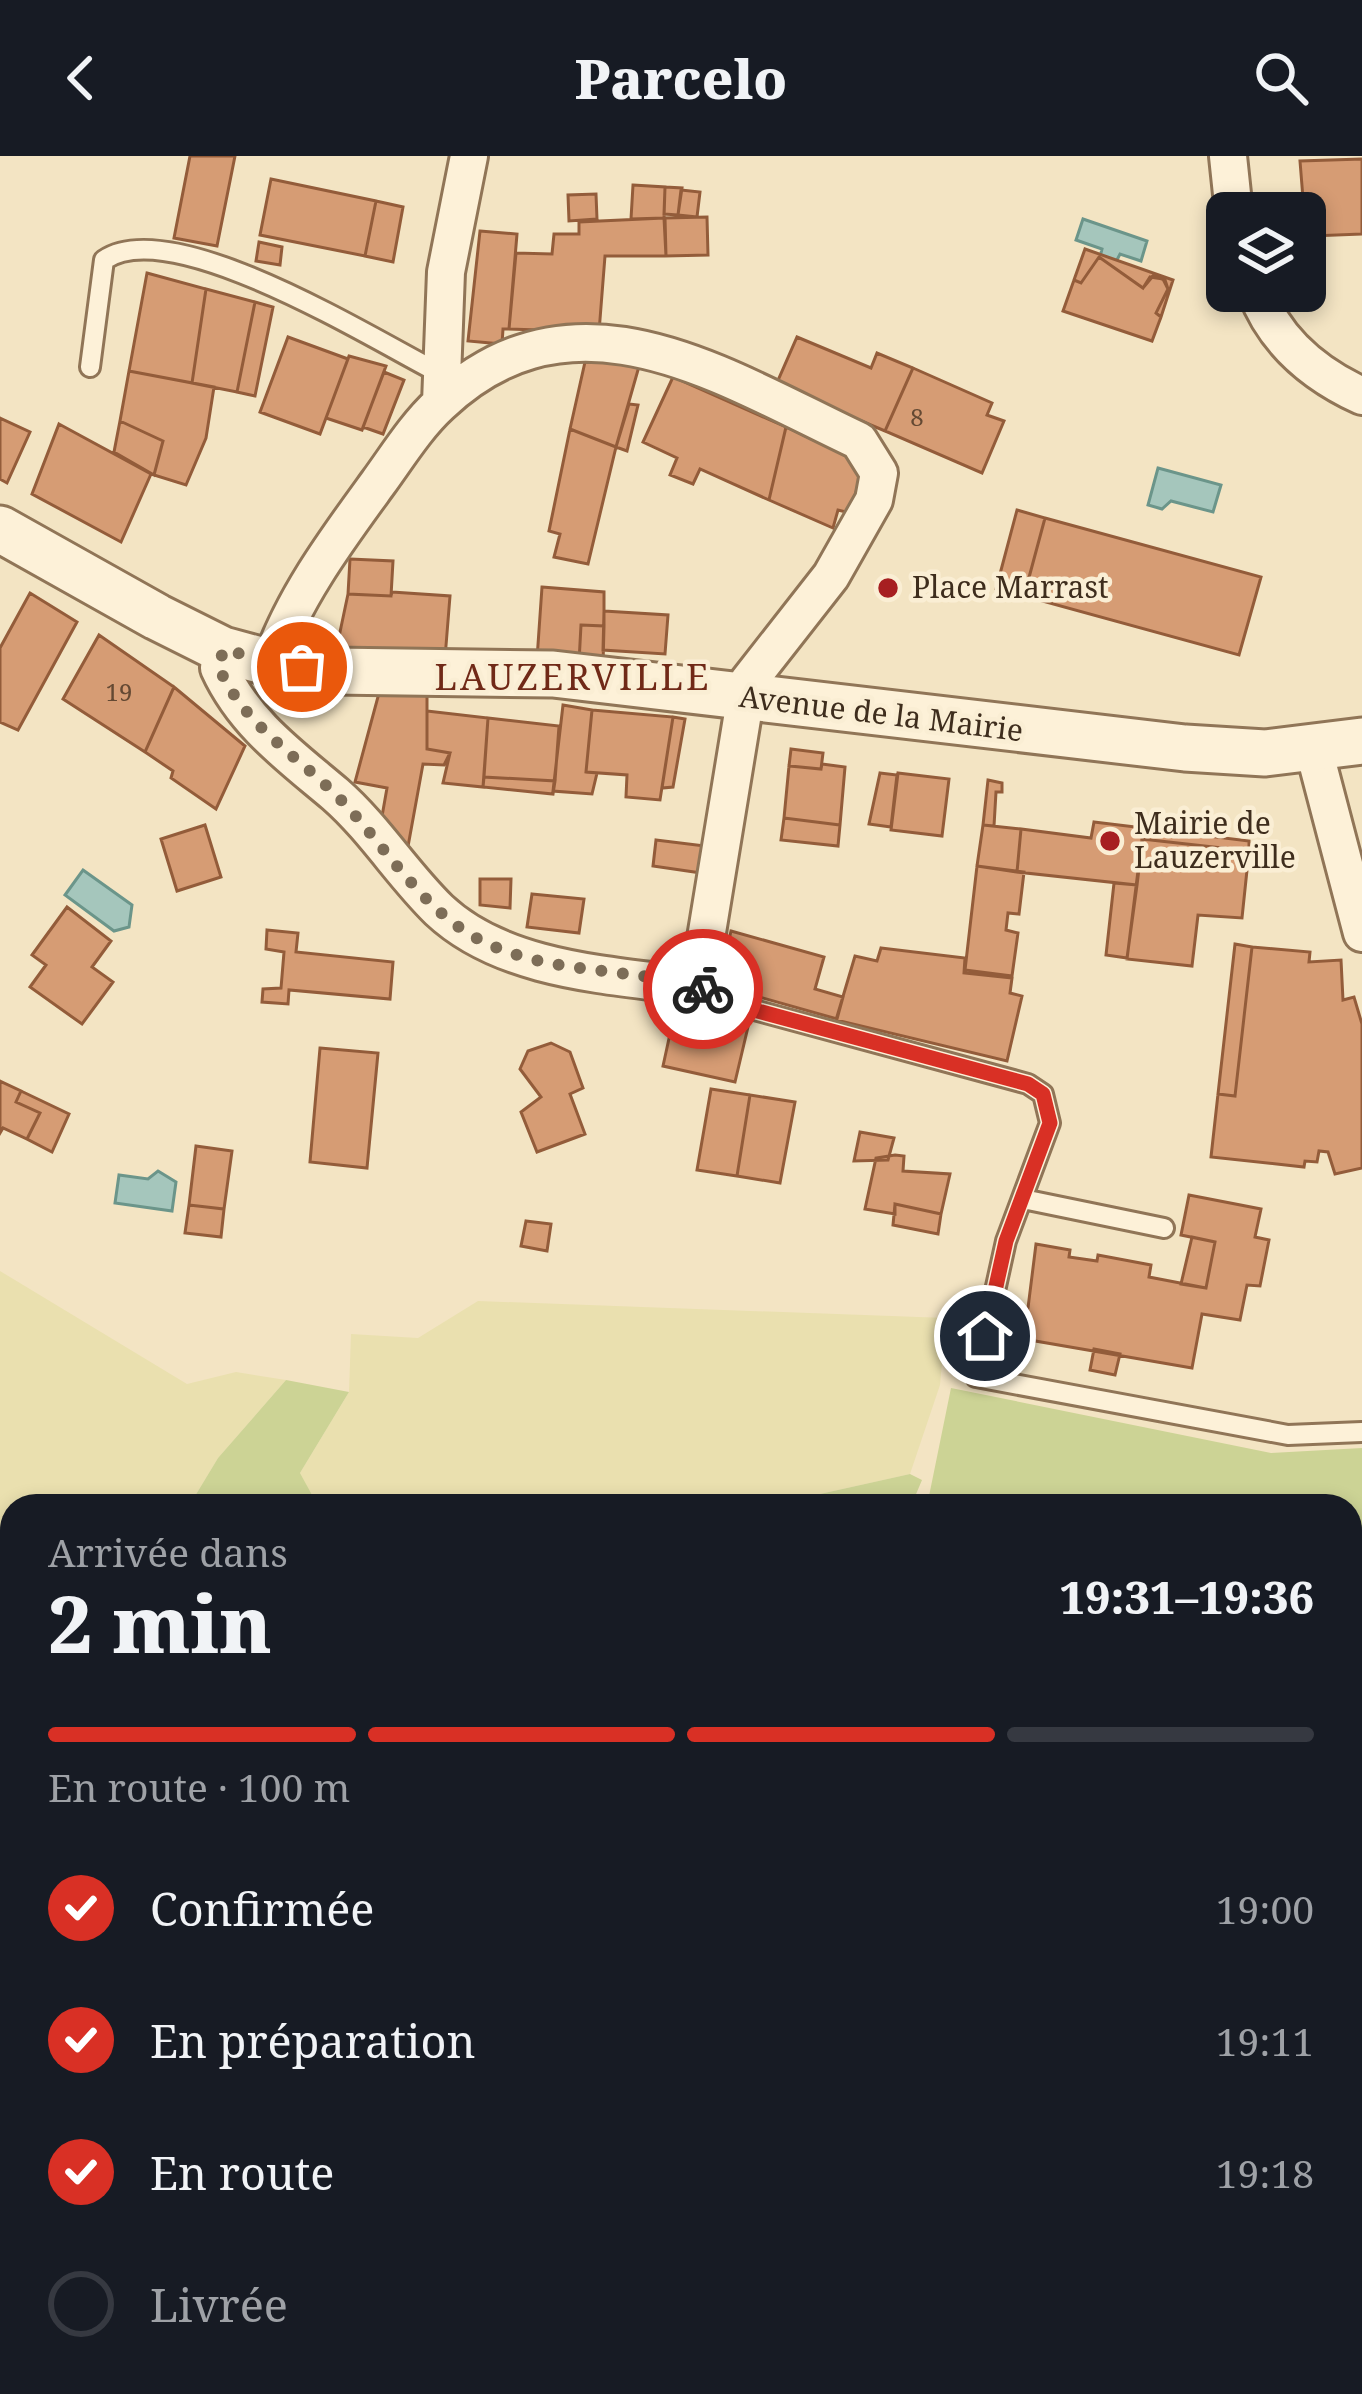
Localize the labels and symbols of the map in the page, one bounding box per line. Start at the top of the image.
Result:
house number: 8 [910,400,924,433]
place label: Place Marrast [912,566,1109,607]
marker: Place Marrast [875,575,901,601]
pin [251,616,353,718]
district label: LAUZERVILLE [435,652,711,701]
house number: 19 [106,675,132,708]
street label: Avenue de la Mairie [737,675,1025,750]
place label: Mairie de Lauzerville [1134,802,1296,877]
marker: Mairie de Lauzerville [1097,828,1123,854]
courier [643,929,763,1049]
pin [934,1285,1036,1387]

